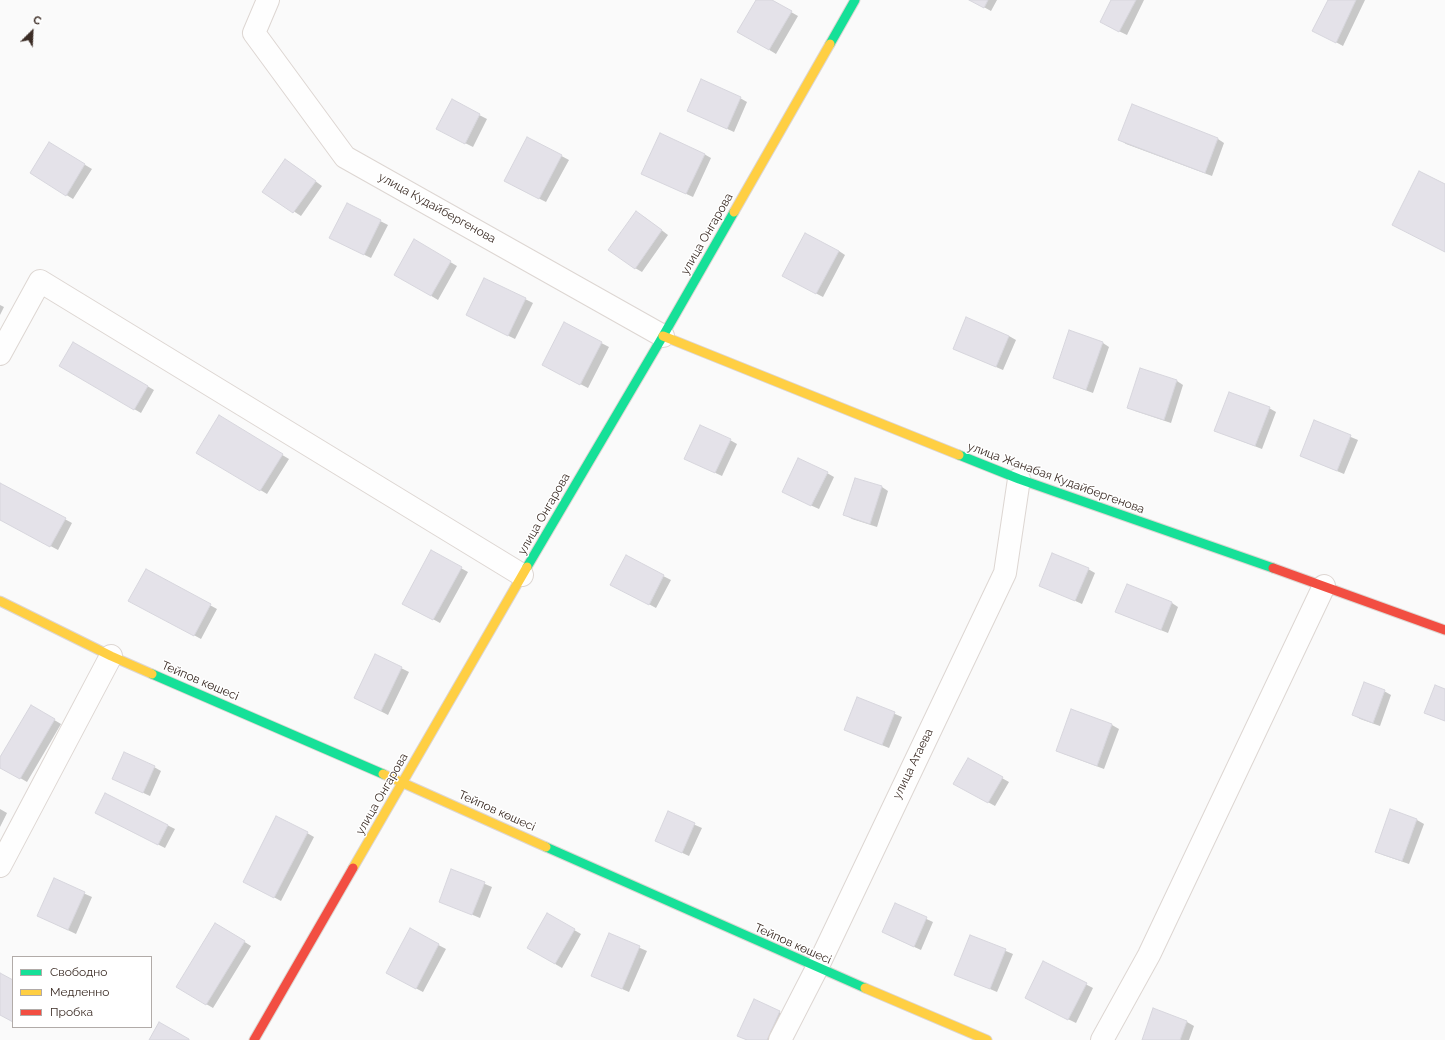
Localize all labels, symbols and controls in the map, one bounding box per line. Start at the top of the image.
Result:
north arrow [12,12,52,52]
text: С [31,13,43,28]
street label: улица Кудайбергенова [376,170,498,246]
street label: улица Онгарова [678,191,736,277]
street label: улица Жанабая Кудайбергенова [966,439,1146,517]
street label: улица Онгарова [515,471,573,557]
street label: Тейпов көшесі [159,658,241,704]
street label: улица Атаева [890,726,936,802]
street label: улица Онгарова [353,751,411,837]
street label: Тейпов көшесі [456,788,538,834]
street label: Тейпов көшесі [752,921,834,967]
legend [12,956,152,1028]
text: Свободно [50,965,107,979]
text: Медленно [50,985,109,999]
text: Пробка [50,1005,93,1019]

